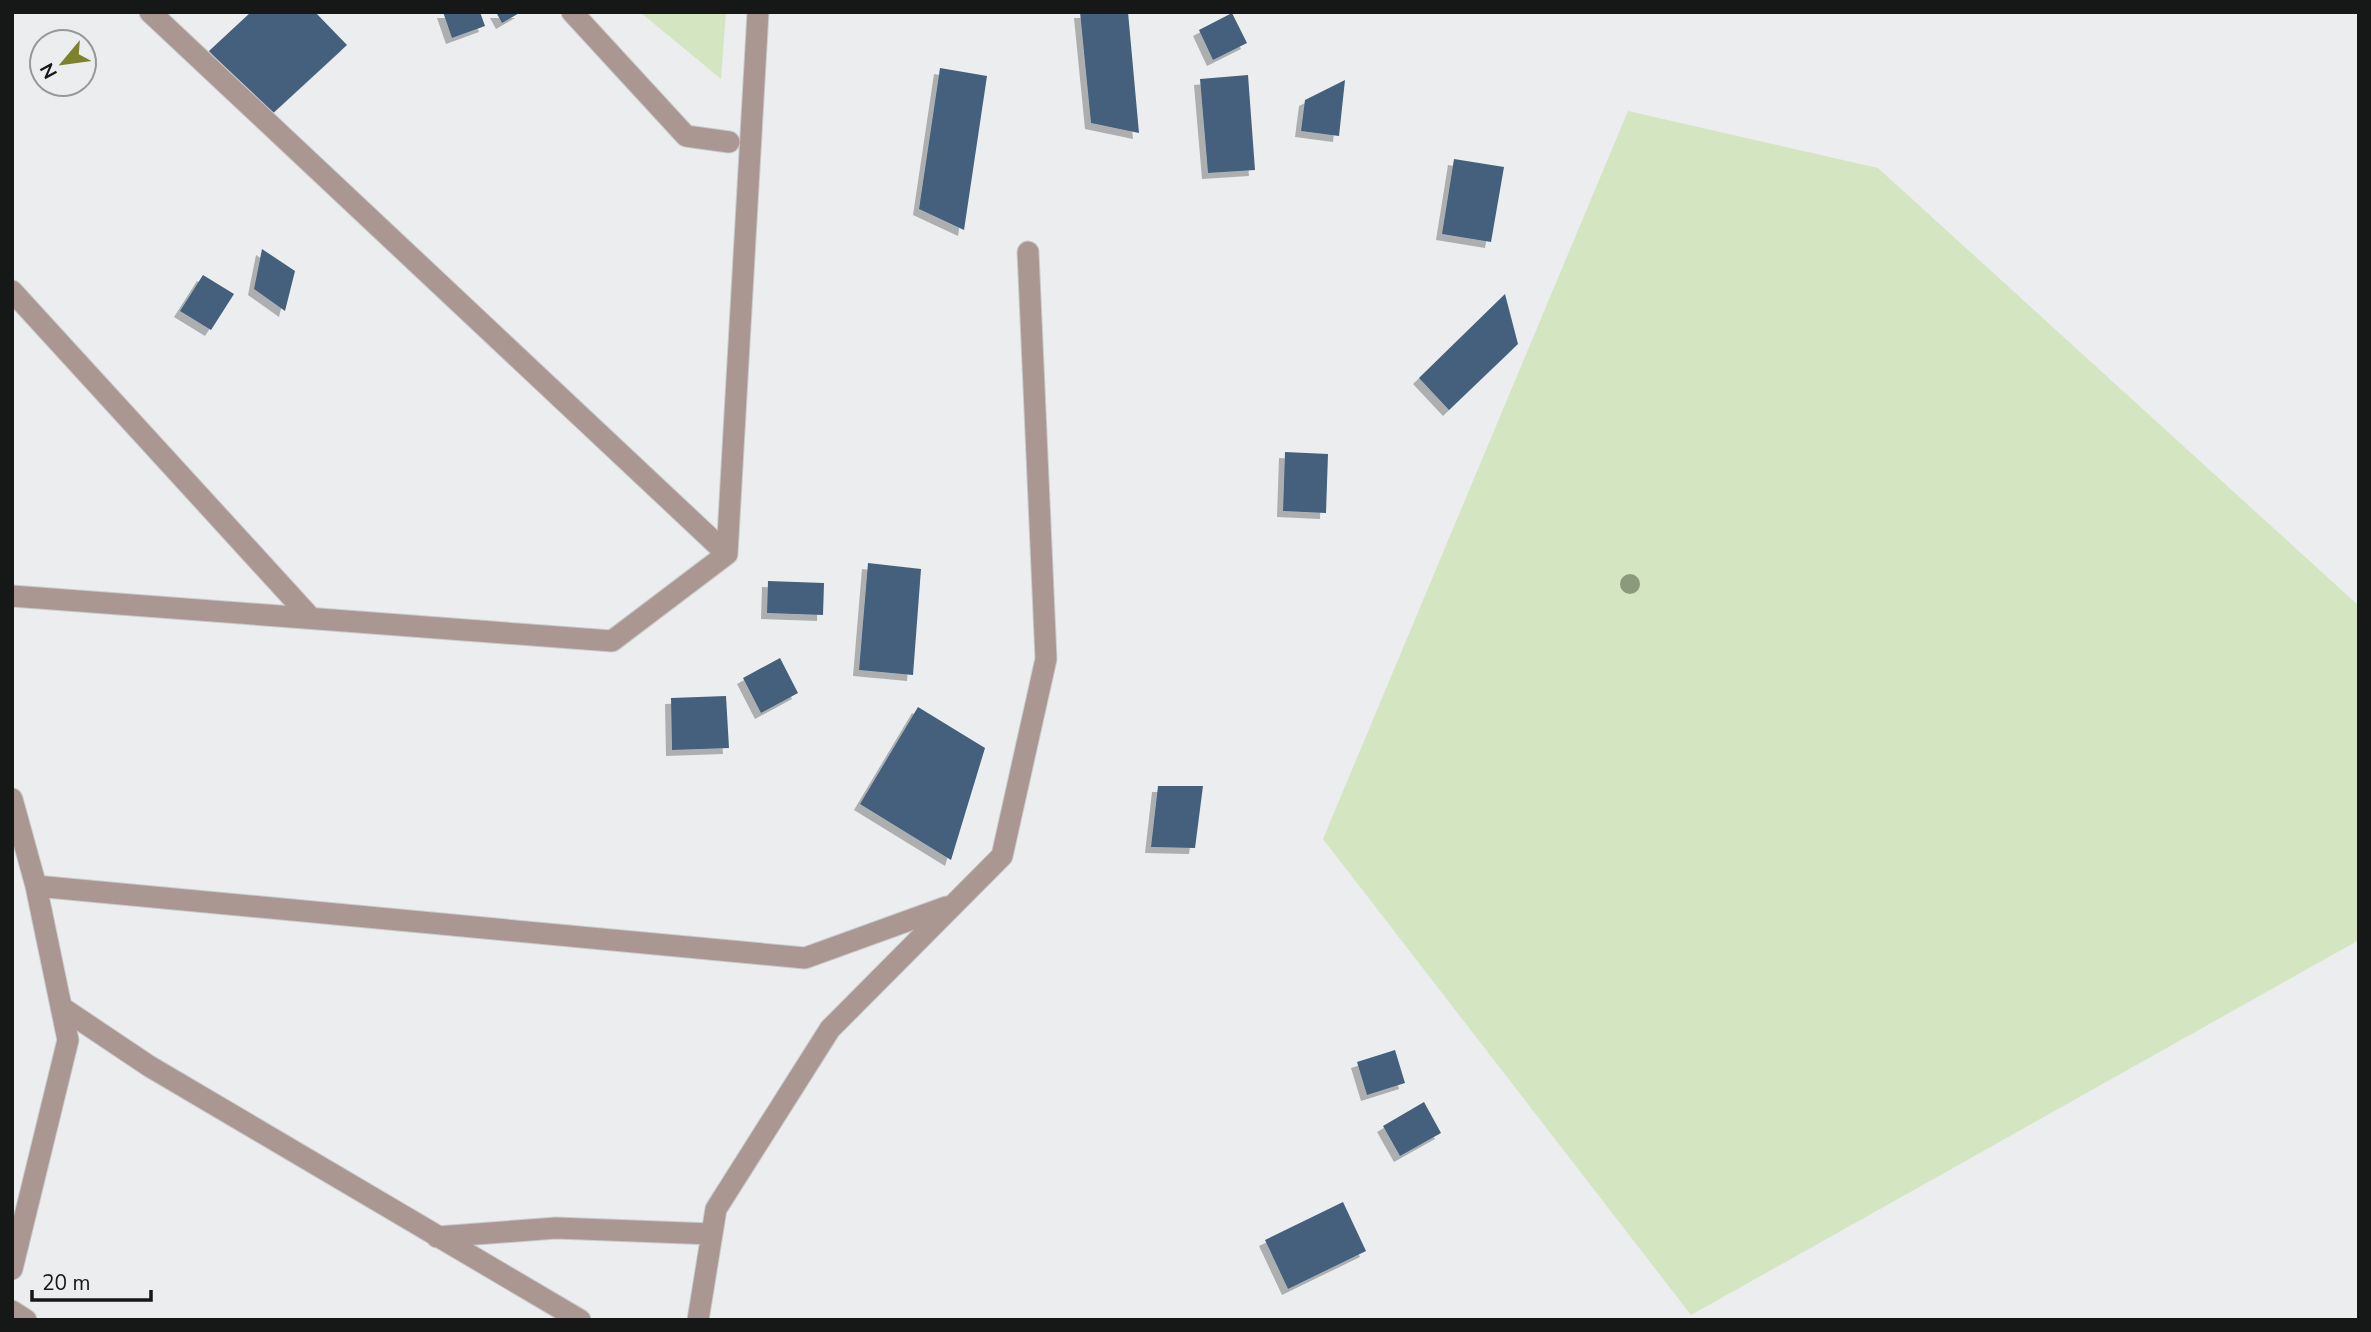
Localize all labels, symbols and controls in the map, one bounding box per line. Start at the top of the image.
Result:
north arrow [28,28,98,98]
text: N [34,58,64,83]
scale bar [32,1258,150,1302]
text: 20 m [42,1269,91,1297]

